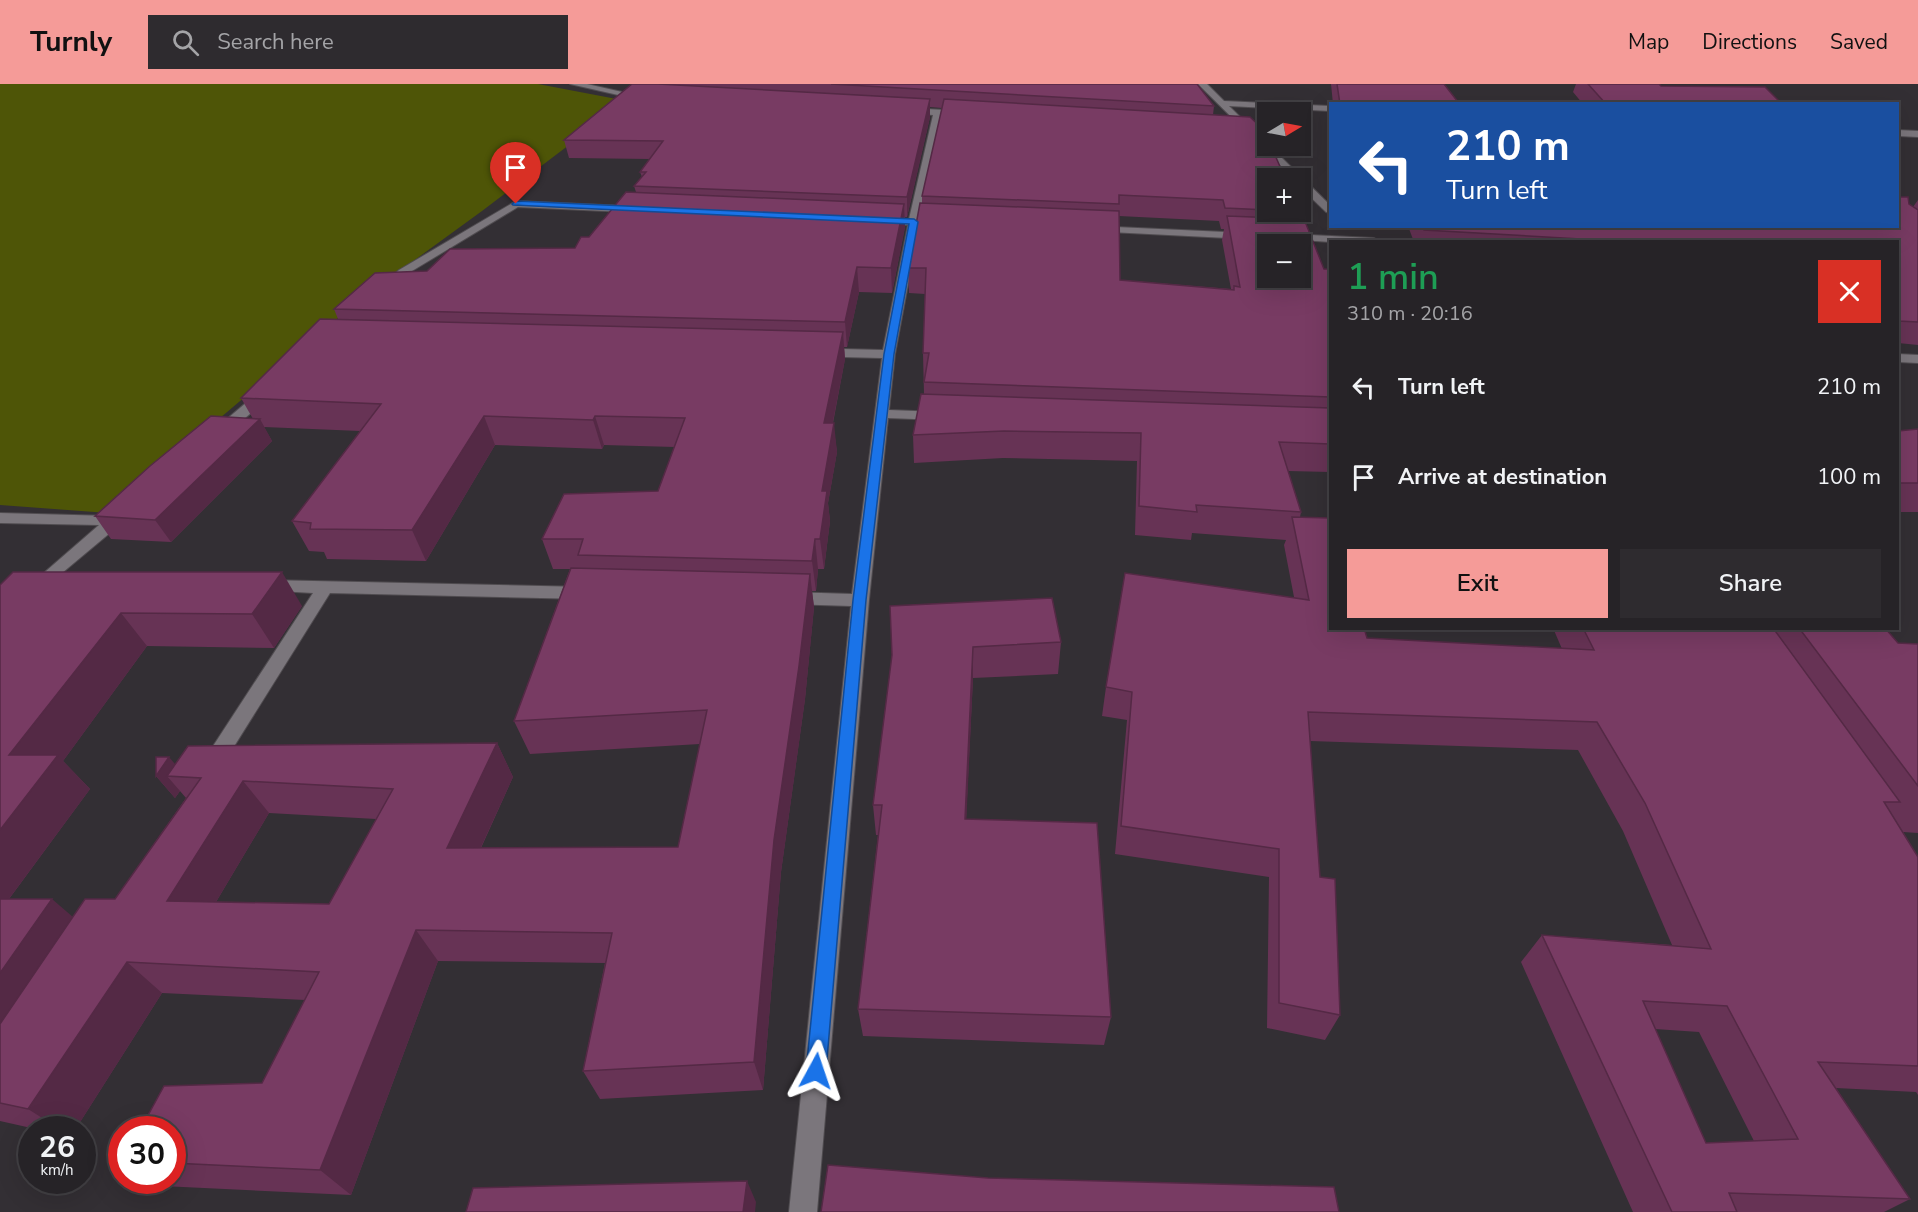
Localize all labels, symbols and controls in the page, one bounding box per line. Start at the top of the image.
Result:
search box [148,15,568,69]
text: Turnly [30,23,112,61]
icon: search [169,26,202,59]
text: Search here [217,27,334,57]
text: Map [1628,28,1669,56]
text: Directions [1702,28,1797,56]
text: Saved [1830,28,1888,56]
north arrow [1257,102,1311,156]
map controls [1257,102,1311,288]
text: 210 m [1446,118,1570,175]
icon: left [1347,126,1425,204]
pin [490,142,541,204]
icon: arrive [499,151,532,184]
button: + [1257,168,1311,222]
text: Turn left [1446,172,1547,209]
button: − [1257,234,1311,288]
text: 1 min [1347,253,1439,302]
button: close [1818,260,1881,323]
text: 310 m · 20:16 [1347,300,1473,327]
icon: left [1347,371,1380,404]
text: Turn left [1398,372,1485,402]
text: 210 m [1817,372,1881,402]
icon: arrive [1347,461,1380,494]
text: Arrive at destination [1398,462,1607,492]
text: 100 m [1817,462,1881,492]
button: Exit [1347,549,1608,618]
button: Share [1620,549,1881,618]
position arrow [784,1039,848,1103]
speed limit sign: 30 [108,1116,186,1194]
text: 26 [39,1127,75,1168]
text: km/h [40,1160,74,1180]

